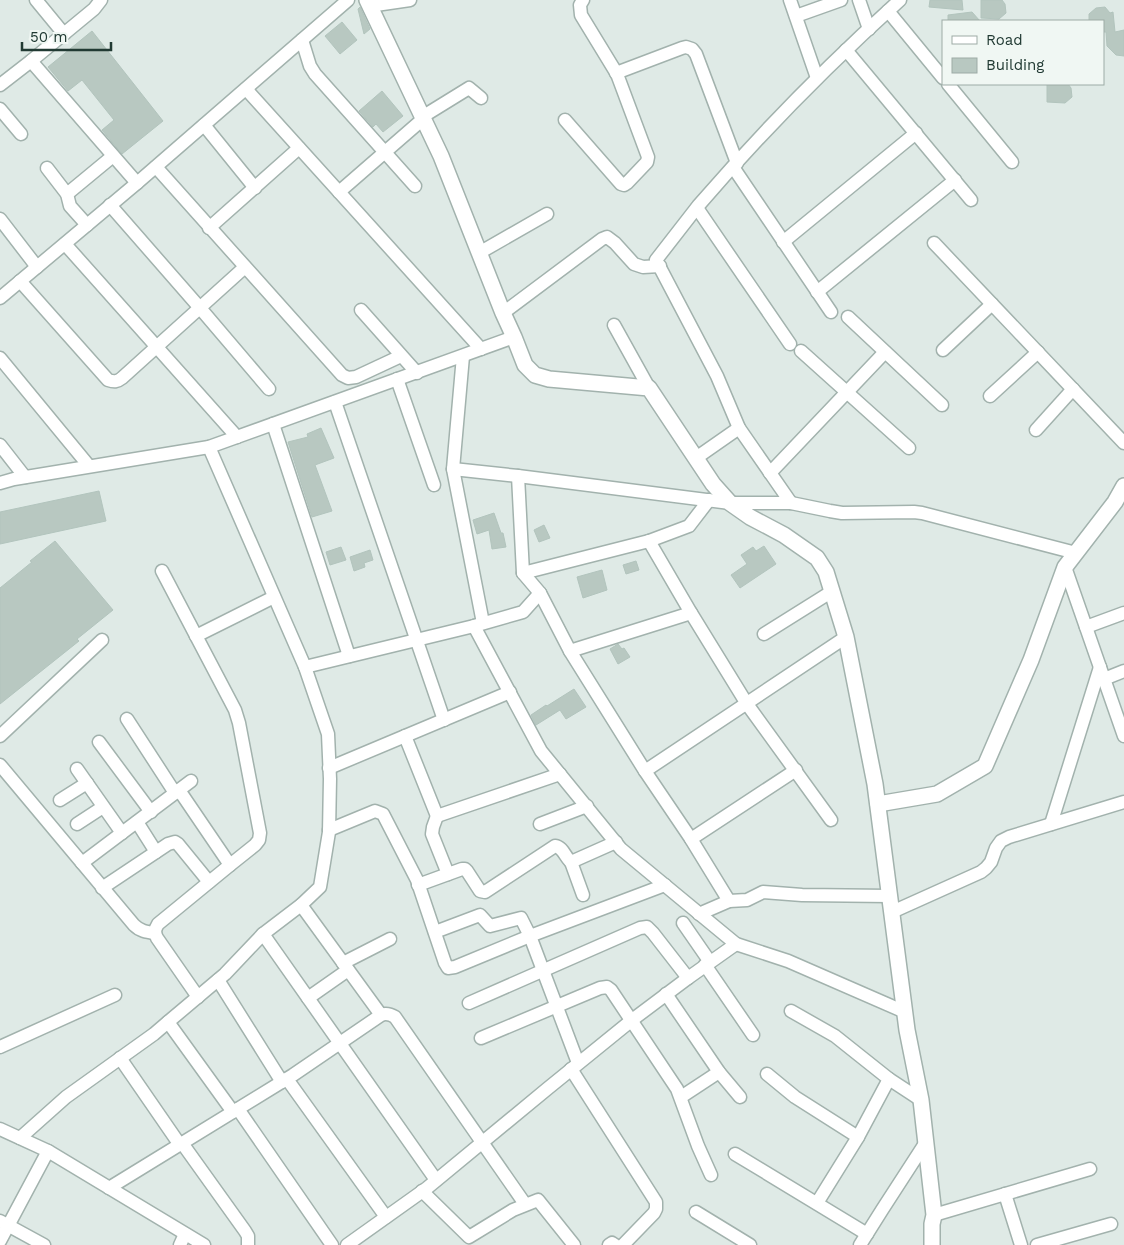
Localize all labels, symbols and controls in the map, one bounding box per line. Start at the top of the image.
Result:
scale bar [22,20,111,52]
legend [942,20,1104,85]
text: 50 m [30,28,67,46]
text: Road [986,31,1023,49]
text: Building [986,56,1044,74]

